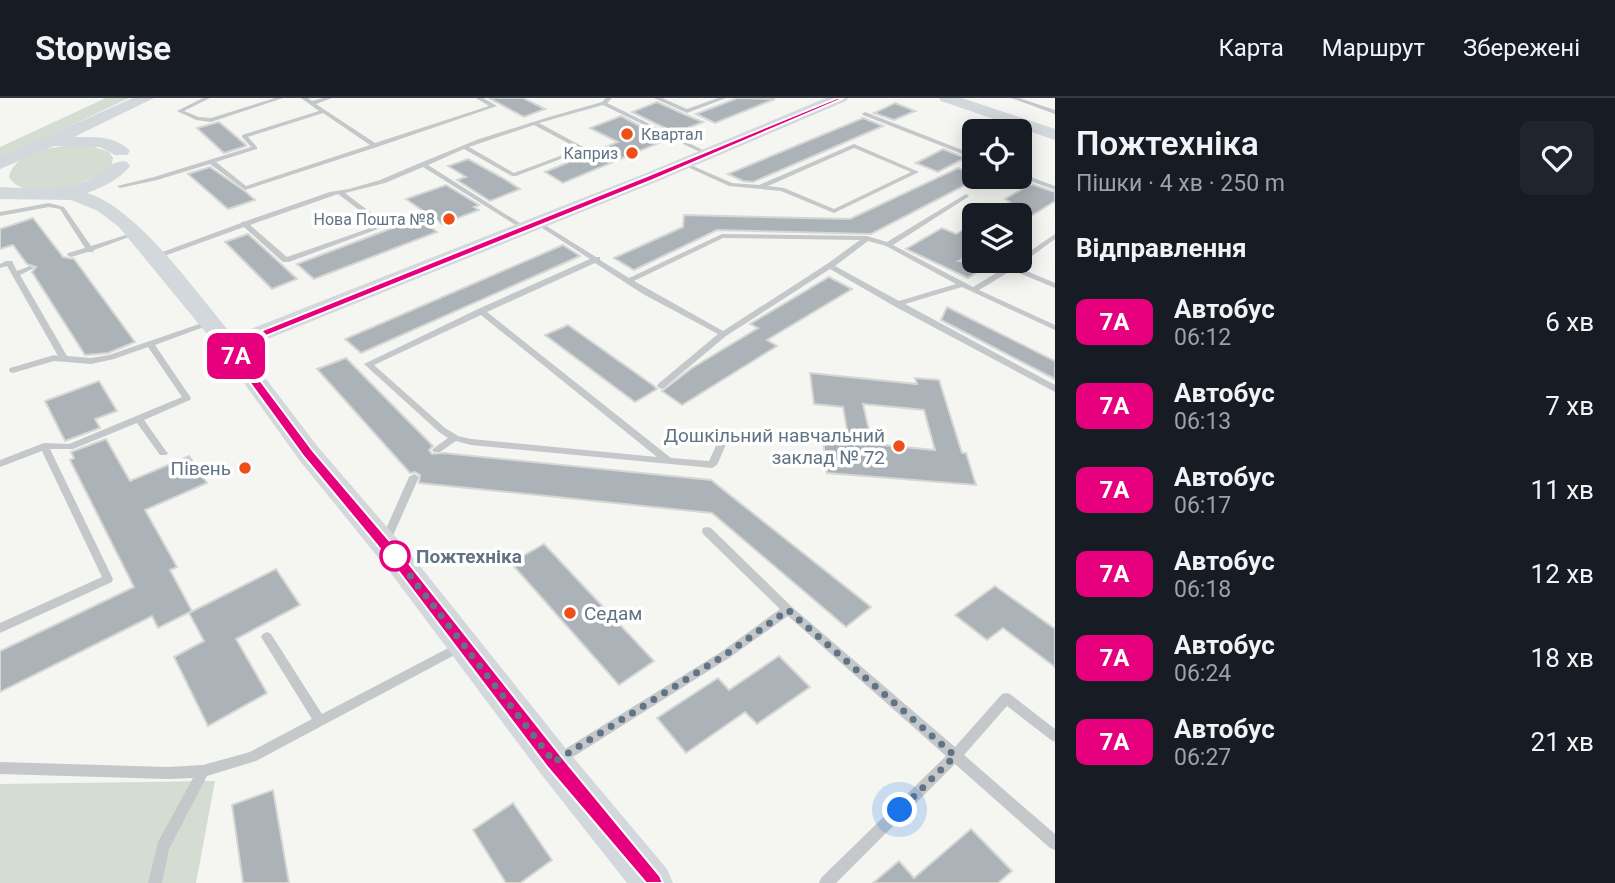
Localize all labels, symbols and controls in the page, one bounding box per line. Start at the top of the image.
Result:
text: Stopwise [35,29,171,68]
text: Карта [1218,34,1284,62]
text: Маршрут [1322,34,1425,62]
text: Збережені [1463,34,1580,62]
map controls [962,119,1032,273]
button: locate [962,119,1032,189]
button: heart [1520,121,1594,195]
text: Пожтехніка [1076,124,1259,163]
place label: Квартал [641,125,703,144]
marker: Квартал [619,126,635,142]
place label: Каприз [563,144,618,163]
marker: Каприз [624,145,640,161]
text: Пішки · 4 хв · 250 m [1076,170,1285,197]
button: layers [962,203,1032,273]
place label: Нова Пошта №8 [313,210,435,229]
marker: Нова Пошта №8 [441,211,457,227]
text: Відправлення [1076,233,1246,263]
text: Автобус [1174,294,1275,324]
text: 6 хв [1545,307,1594,337]
text: 7А [1100,308,1129,336]
text: 06:12 [1174,324,1231,351]
line badge: 7А [204,333,268,379]
text: 7А [221,342,251,370]
text: Автобус [1174,378,1275,408]
text: 7 хв [1545,391,1594,421]
text: 7А [1100,392,1129,420]
text: 06:13 [1174,408,1231,435]
place label: Дошкільний навчальний заклад № 72 [664,424,885,469]
marker: Дошкільний навчальний заклад № 72 [891,438,907,454]
place label: Півень [171,457,231,480]
marker: Півень [237,460,253,476]
text: Автобус [1174,462,1275,492]
text: 11 хв [1531,475,1594,505]
text: 7А [1100,476,1129,504]
text: 06:17 [1174,492,1231,519]
marker: Пожтехніка [380,541,410,571]
place label: Пожтехніка [416,545,522,568]
text: Автобус [1174,546,1275,576]
text: 12 хв [1531,559,1594,589]
text: 7А [1100,560,1129,588]
text: 06:18 [1174,576,1231,603]
place label: Седам [584,602,642,625]
marker: Седам [562,605,578,621]
text: Автобус [1174,630,1275,660]
text: 18 хв [1531,643,1594,673]
text: 7А [1100,644,1129,672]
text: 06:24 [1174,660,1231,687]
text: Автобус [1174,714,1275,744]
text: 21 хв [1531,727,1594,757]
text: 7А [1100,728,1129,756]
text: 06:27 [1174,744,1231,771]
your location [882,792,917,827]

